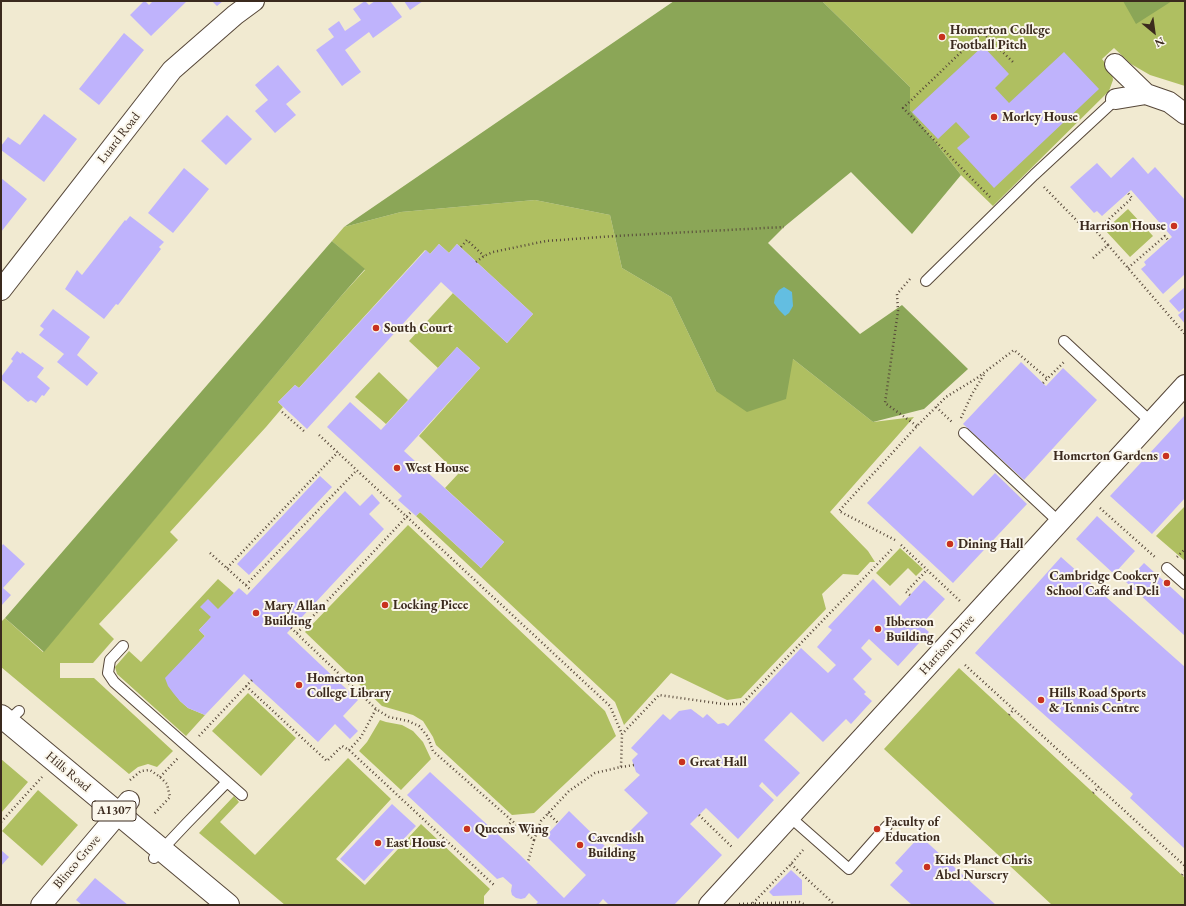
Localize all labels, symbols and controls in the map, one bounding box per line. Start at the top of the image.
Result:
north arrow [1134,12,1174,52]
place label: Homerton College Football Pitch [950,22,1050,53]
marker: Homerton College Football Pitch [937,32,947,42]
text: N [1153,34,1167,51]
street label: Luard Road [94,109,144,167]
place label: Morley House [1002,109,1078,125]
marker: Morley House [989,112,999,122]
place label: Harrison House [1079,218,1166,234]
marker: Harrison House [1169,221,1179,231]
place label: South Court [384,320,453,336]
marker: South Court [371,323,381,333]
place label: Homerton Gardens [1053,448,1158,464]
marker: Homerton Gardens [1161,451,1171,461]
place label: West House [405,460,469,476]
marker: West House [392,463,402,473]
place label: Dining Hall [958,536,1023,552]
marker: Dining Hall [945,539,955,549]
place label: Cambridge Cookery School Café and Deli [1046,568,1159,599]
marker: Cambridge Cookery School Café and Deli [1162,578,1172,588]
place label: Locking Piece [393,597,468,613]
place label: Mary Allan Building [264,598,326,629]
marker: Locking Piece [380,600,390,610]
marker: Mary Allan Building [251,608,261,618]
street label: Harrison Drive [916,612,978,678]
place label: Ibberson Building [886,614,934,645]
marker: Ibberson Building [873,624,883,634]
place label: Homerton College Library [307,670,391,701]
marker: Homerton College Library [294,680,304,690]
place label: Hills Road Sports & Tennis Centre [1049,685,1146,716]
marker: Hills Road Sports & Tennis Centre [1036,695,1046,705]
street label: Hills Road [42,749,94,795]
place label: Great Hall [690,754,747,770]
marker: Great Hall [677,757,687,767]
road number: A1307 [92,801,136,821]
place label: Faculty of Education [885,814,940,845]
place label: Queens Wing [475,821,549,837]
marker: Queens Wing [462,824,472,834]
marker: Faculty of Education [872,824,882,834]
place label: Cavendish Building [588,830,644,861]
street label: Blinco Grove [50,832,104,892]
place label: East House [386,835,446,851]
marker: East House [373,838,383,848]
marker: Cavendish Building [575,840,585,850]
place label: Kids Planet Chris Abel Nursery [935,852,1032,883]
marker: Kids Planet Chris Abel Nursery [922,862,932,872]

